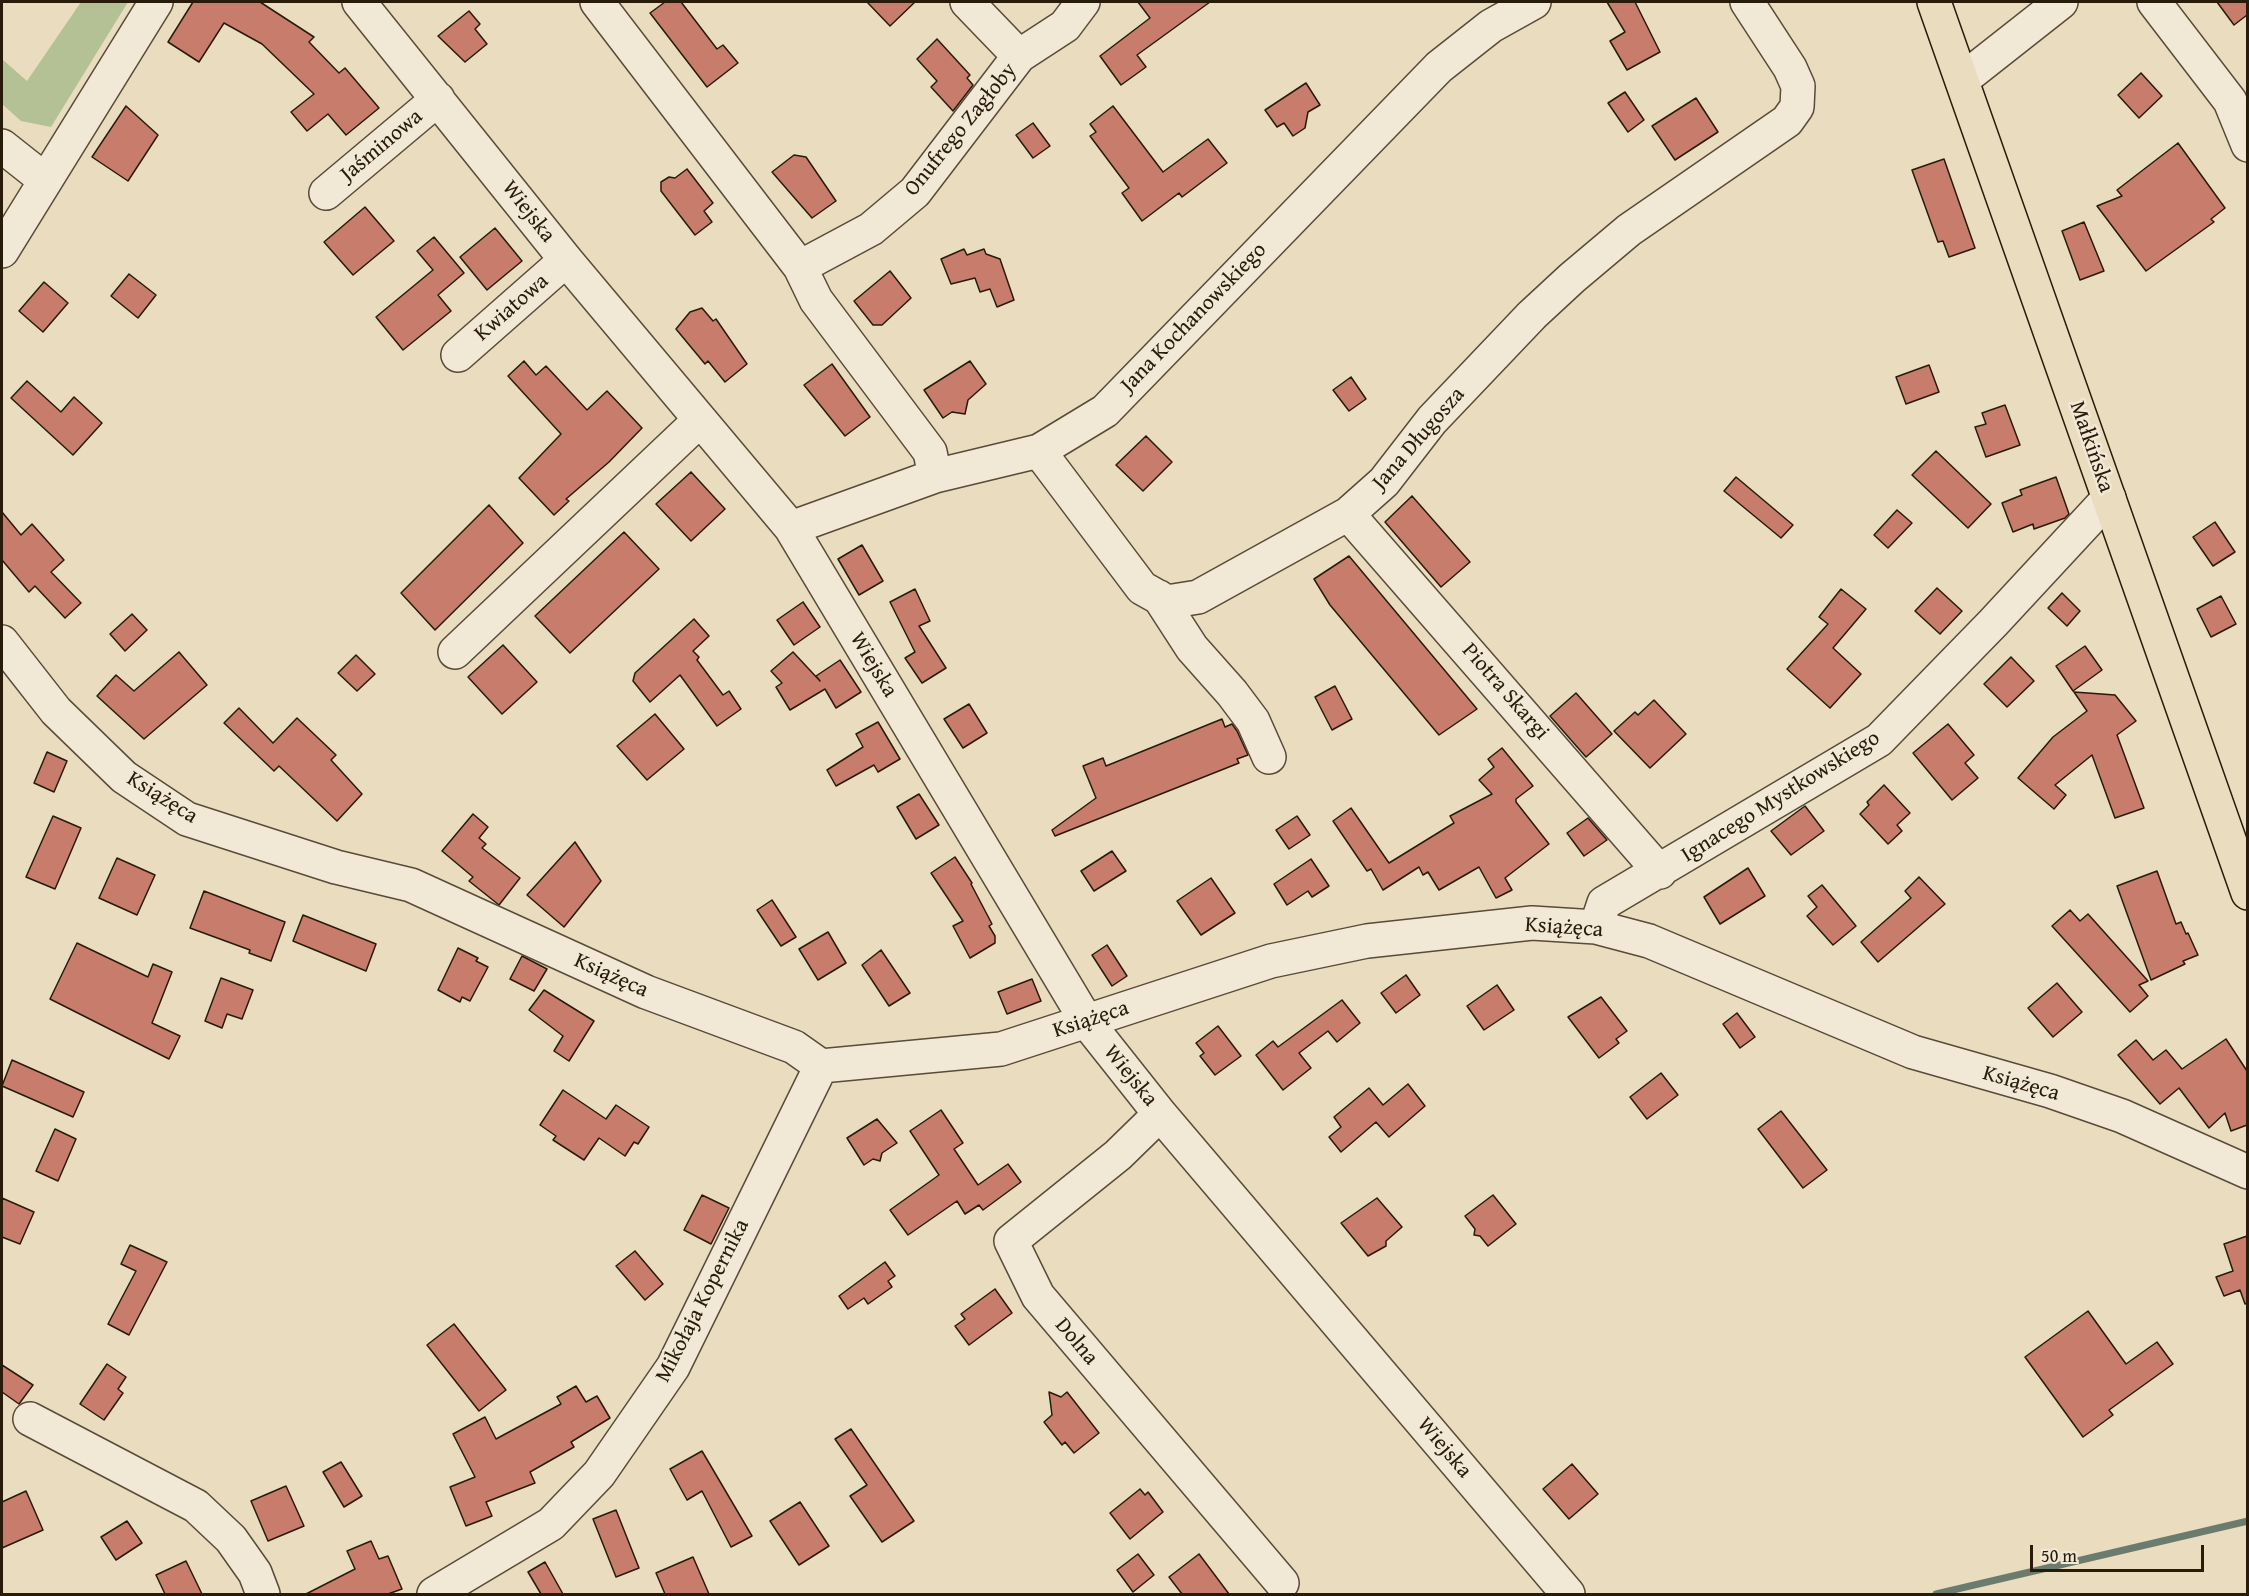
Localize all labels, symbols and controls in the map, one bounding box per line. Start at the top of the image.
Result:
street label: Onufrego Zagłoby [899,58,1023,202]
street label: Jaśminowa [336,104,428,188]
street label: Wiejska [496,176,560,248]
street label: Jana Kochanowskiego [1115,237,1273,399]
street label: Kwiatowa [470,269,554,347]
street label: Jana Długosza [1367,382,1471,496]
street label: Małkińska [2063,398,2119,496]
street label: Wiejska [843,628,903,702]
street label: Piotra Skargi [1456,638,1554,746]
street label: Ignacego Mystkowskiego [1677,725,1885,869]
street label: Książęca [122,766,202,830]
street label: Książęca [1524,912,1604,944]
street label: Książęca [570,948,652,1004]
street label: Książęca [1050,995,1132,1045]
street label: Wiejska [1097,1040,1163,1112]
street label: Książęca [1980,1061,2062,1107]
street label: Mikołaja Kopernika [650,1215,756,1387]
street label: Dolna [1049,1313,1103,1371]
street label: Wiejska [1411,1412,1477,1484]
scale bar [2033,1533,2207,1571]
text: 50 m [2041,1542,2077,1569]

